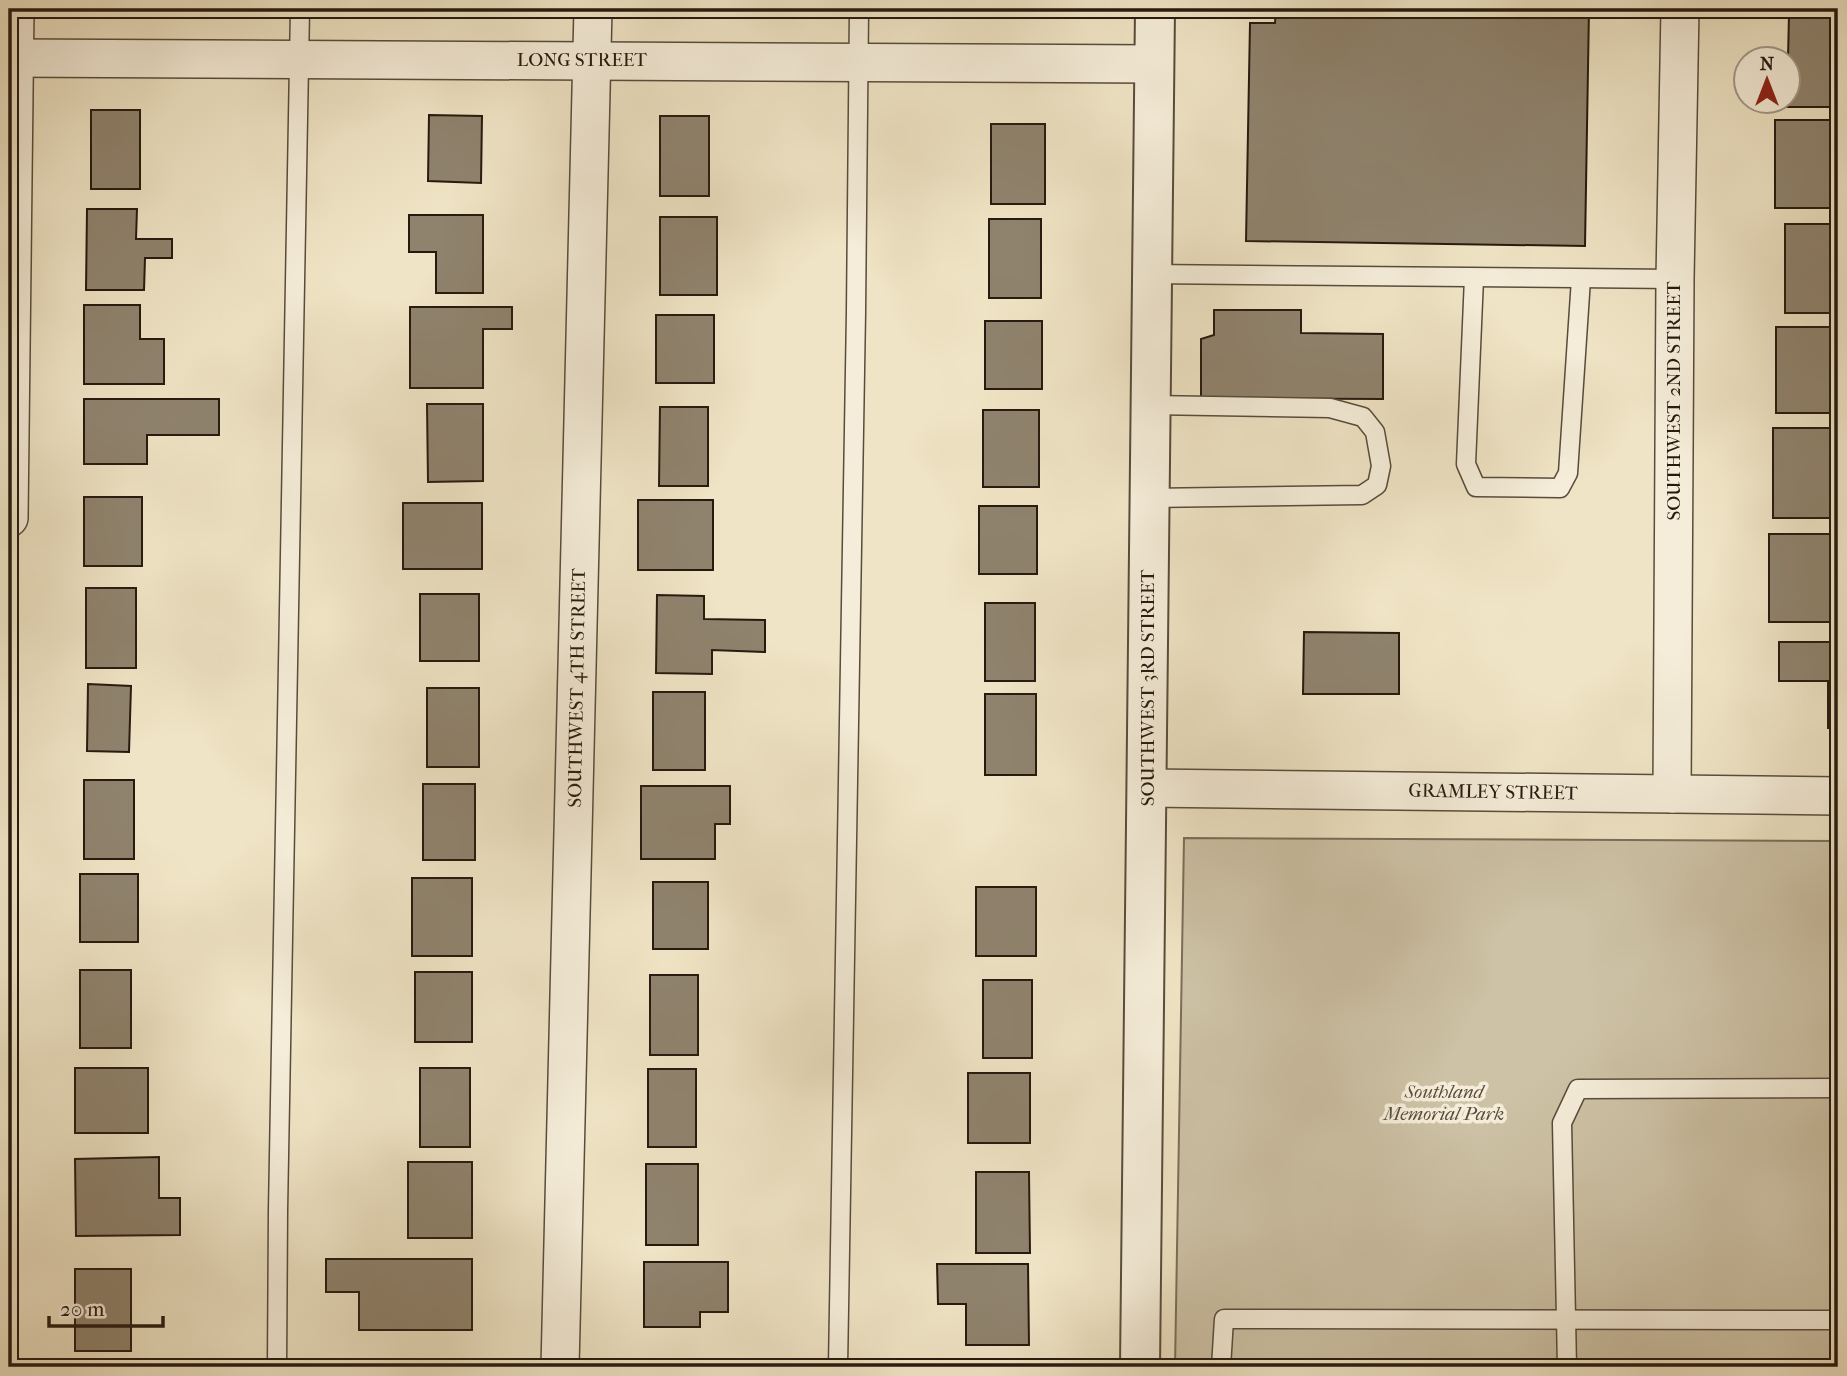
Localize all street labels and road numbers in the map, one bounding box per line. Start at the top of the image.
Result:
street label: LONG STREET [517,49,647,71]
street label: SOUTHWEST 2ND STREET [1663,281,1685,521]
street label: SOUTHWEST 4TH STREET [564,568,590,808]
street label: SOUTHWEST 3RD STREET [1137,570,1159,806]
street label: GRAMLEY STREET [1408,780,1578,804]

